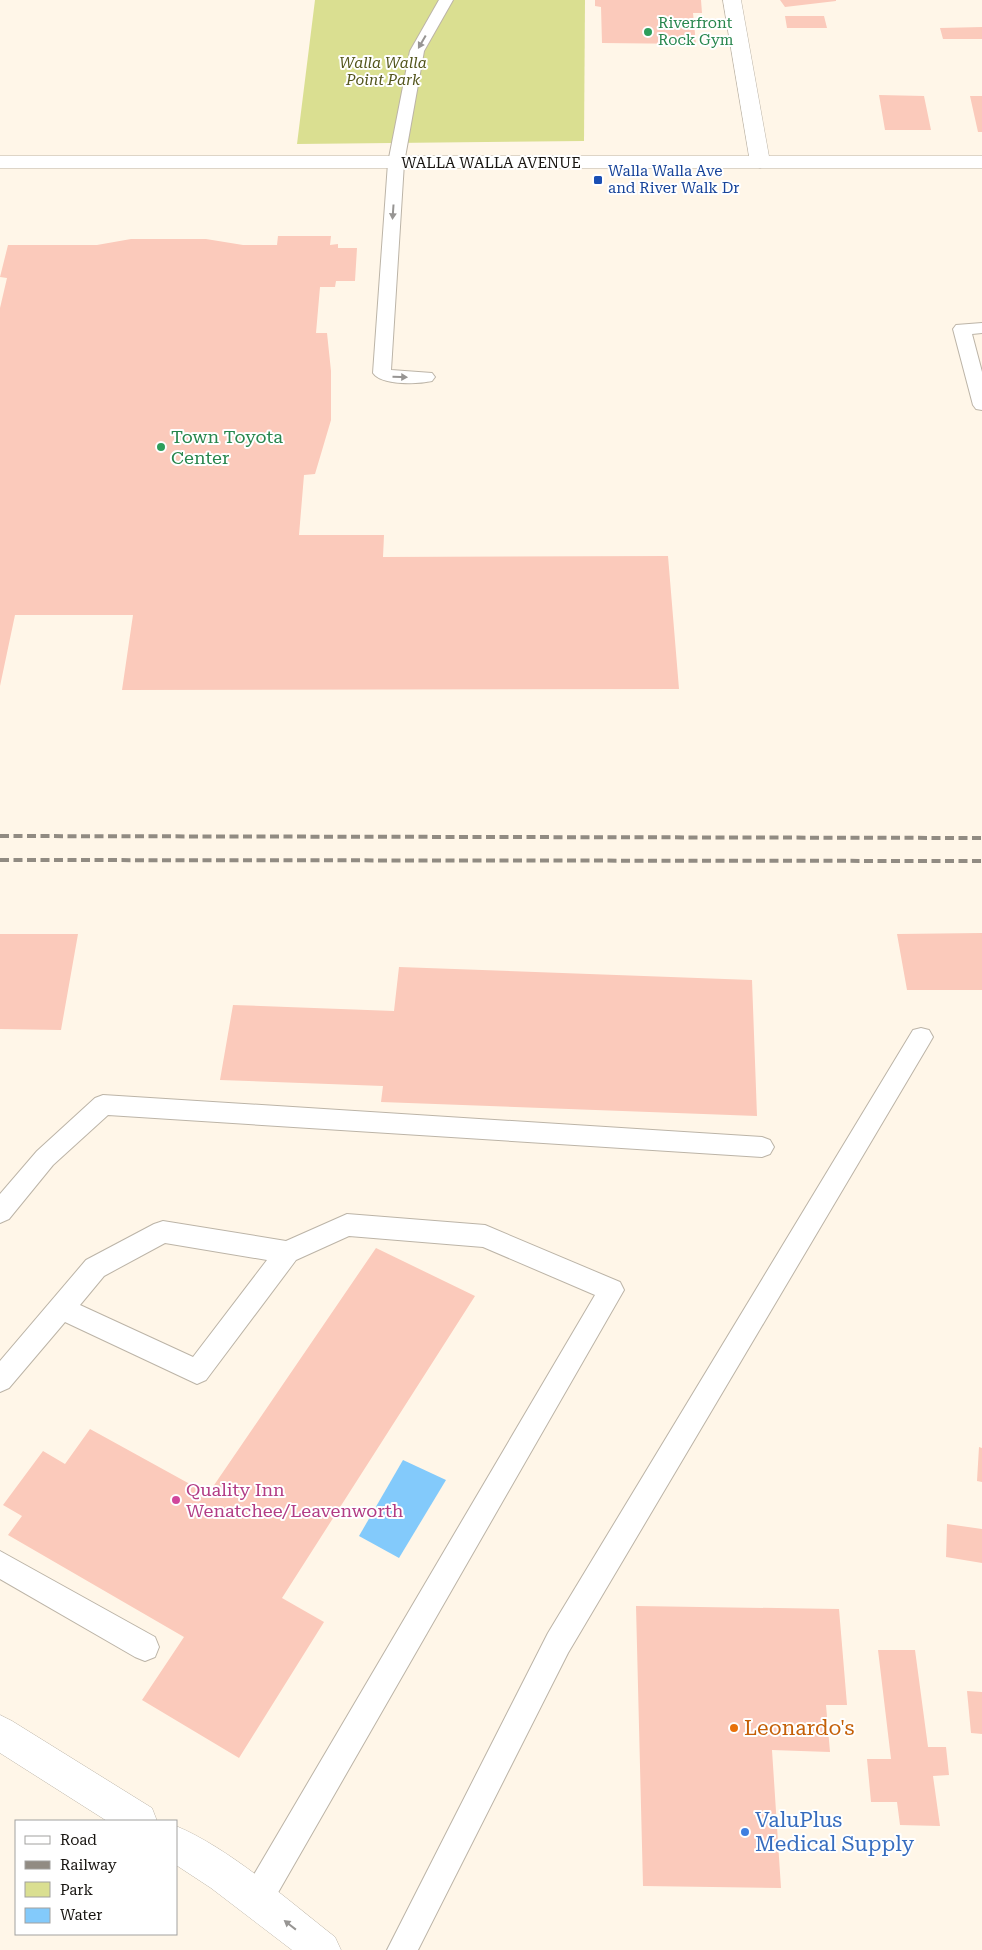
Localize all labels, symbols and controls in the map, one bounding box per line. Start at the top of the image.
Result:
place label: Riverfront Rock Gym [658,14,734,49]
marker: Riverfront Rock Gym [642,26,654,38]
one-way arrow [417,36,426,49]
park label: Walla Walla Point Park [339,54,427,89]
street label: WALLA WALLA AVENUE [401,154,581,172]
place label: Walla Walla Ave and River Walk Dr [608,162,739,197]
marker: Walla Walla Ave and River Walk Dr [592,174,604,186]
one-way arrow [388,204,396,220]
one-way arrow [392,373,408,381]
place label: Town Toyota Center [171,426,283,468]
marker: Town Toyota Center [155,441,167,453]
place label: Quality Inn Wenatchee/Leavenworth [186,1479,404,1521]
marker: Quality Inn Wenatchee/Leavenworth [170,1494,182,1506]
place label: Leonardo's [744,1716,855,1740]
marker: Leonardo's [728,1722,740,1734]
place label: ValuPlus Medical Supply [755,1808,915,1856]
legend [15,1820,178,1935]
marker: ValuPlus Medical Supply [739,1826,751,1838]
text: Road [60,1831,97,1849]
text: Railway [60,1856,117,1874]
text: Park [60,1881,94,1899]
text: Water [60,1906,102,1924]
one-way arrow [283,1919,296,1930]

